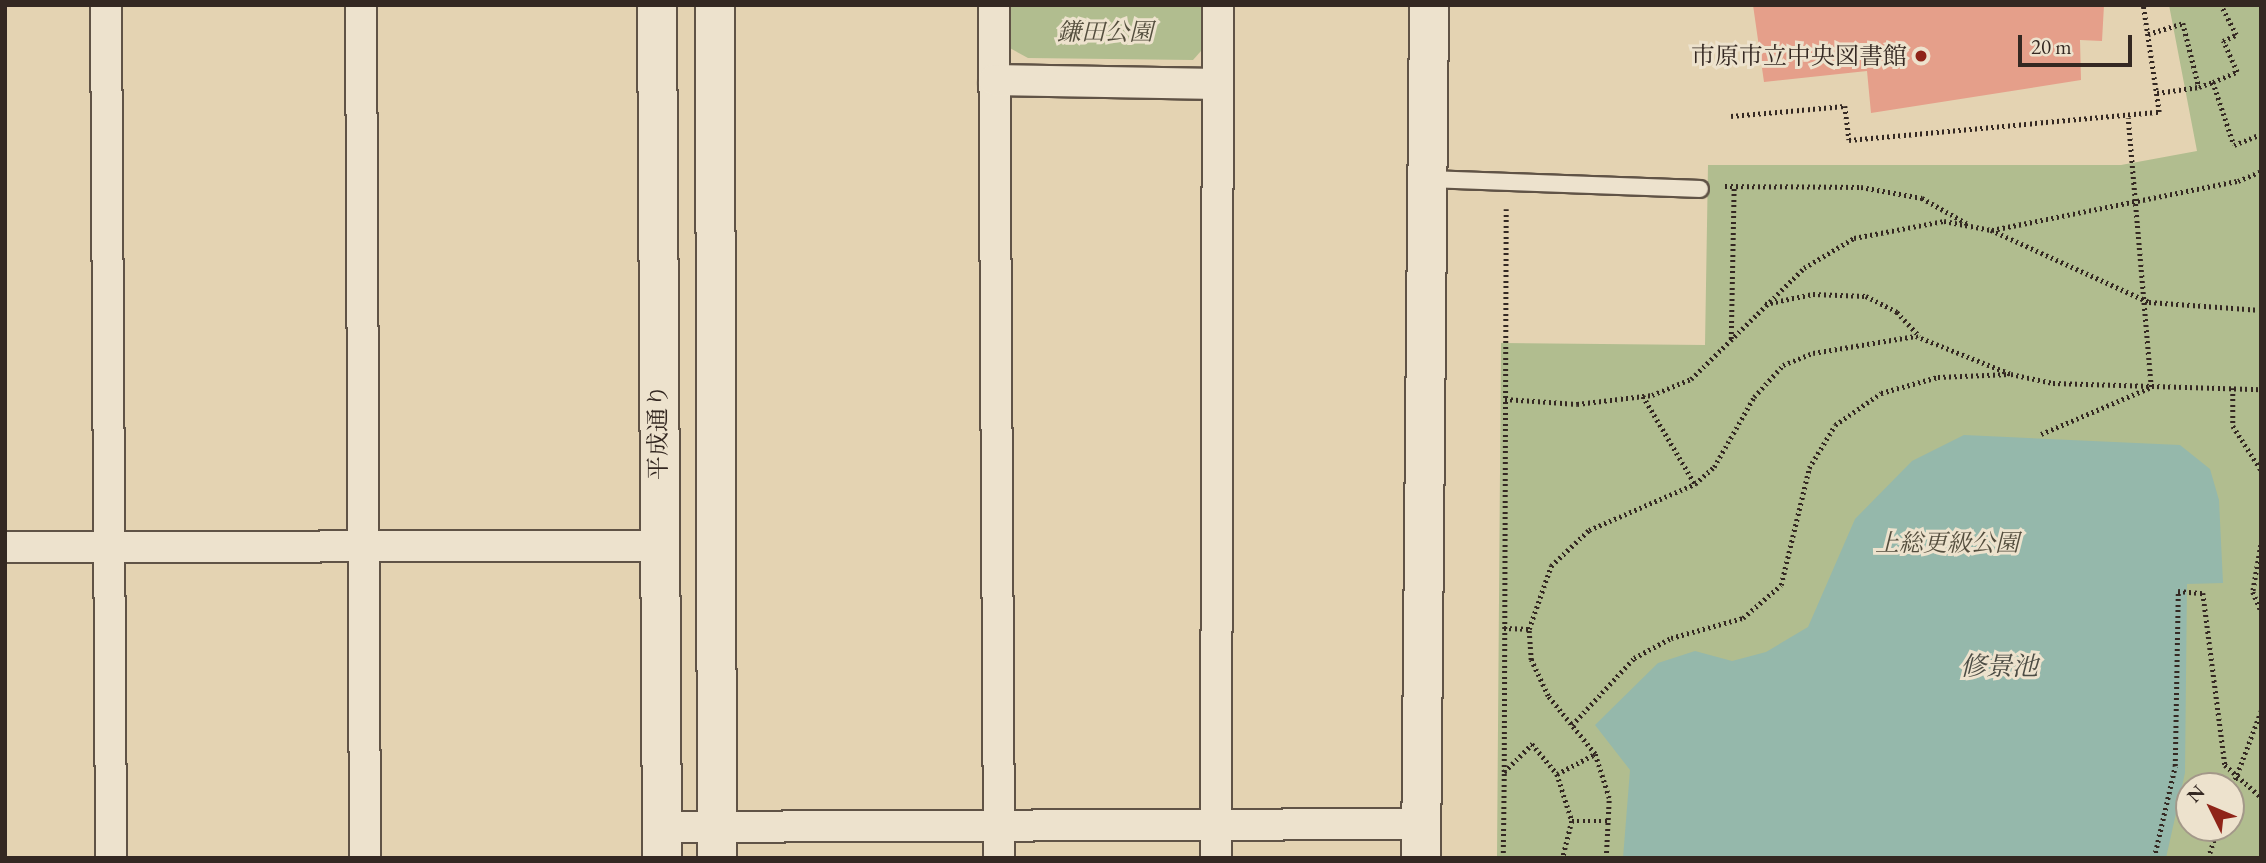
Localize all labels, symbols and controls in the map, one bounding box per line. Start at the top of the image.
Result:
park label: 鎌田公園 [1057,18,1153,46]
scale bar [2021,21,2135,65]
text: 20 m [2031,33,2072,60]
place label: 市原市立中央図書館 [1691,42,1907,70]
marker: 市原市立中央図書館 [1913,48,1929,64]
street label: 平成通り [644,384,672,480]
park label: 上総更級公園 [1875,529,2019,557]
water label: 修景池 [1960,651,2038,683]
north arrow [2175,772,2245,842]
text: N [2181,780,2210,808]

